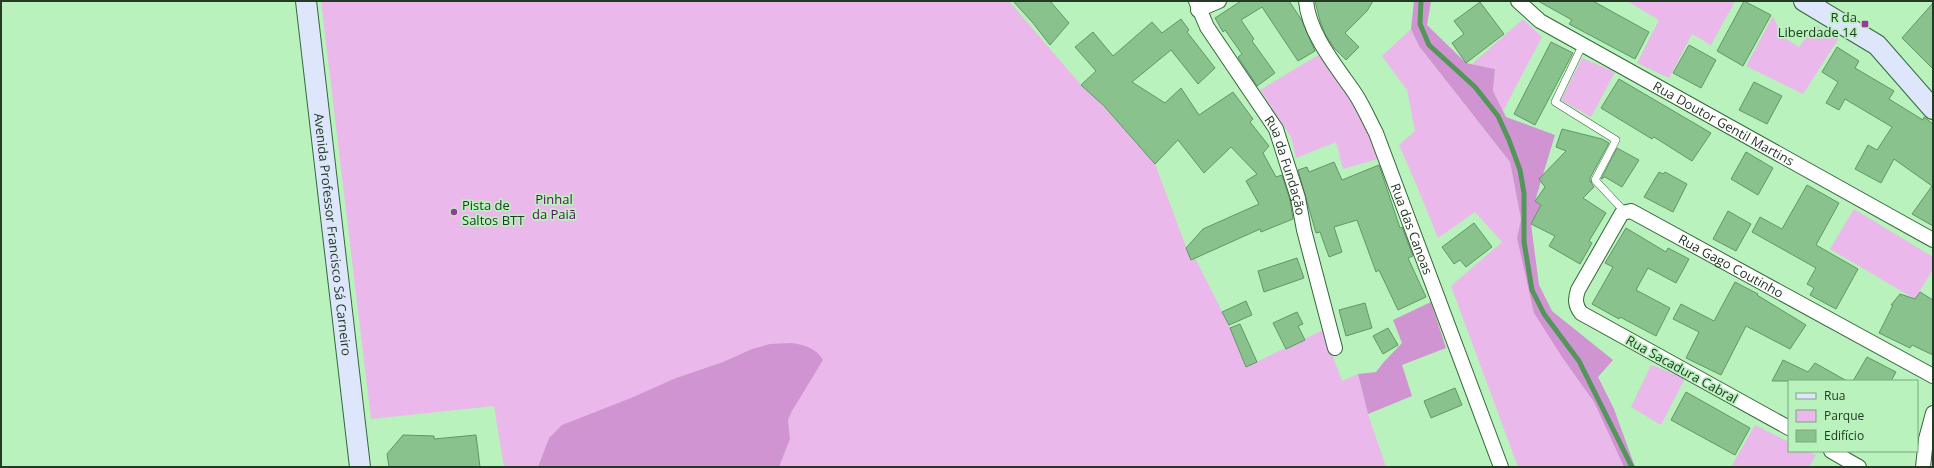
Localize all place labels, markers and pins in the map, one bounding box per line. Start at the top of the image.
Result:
place label: R da Liberdade 14 [1778,8,1858,41]
marker: R da Liberdade 14 [1860,19,1870,29]
place label: Pista de Saltos BTT [462,196,525,229]
marker: Pista de Saltos BTT [449,207,459,217]

